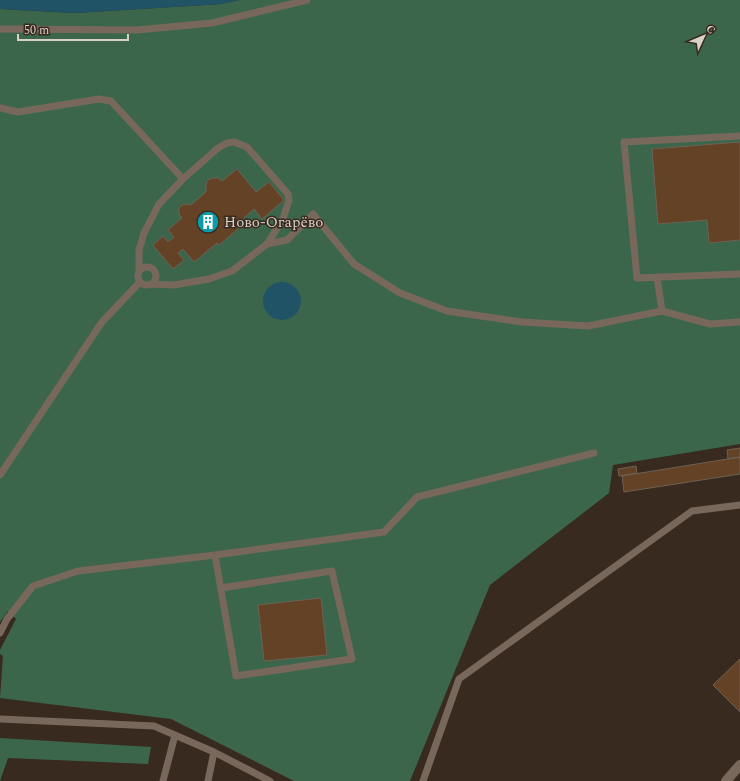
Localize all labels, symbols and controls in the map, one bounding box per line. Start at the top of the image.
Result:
scale bar [18,16,128,42]
north arrow [684,16,724,56]
text: 50 m [24,21,49,40]
text: С [702,21,720,38]
building icon: Ново-Огарёво [195,209,221,235]
place label: Ново-Огарёво [224,211,323,234]

